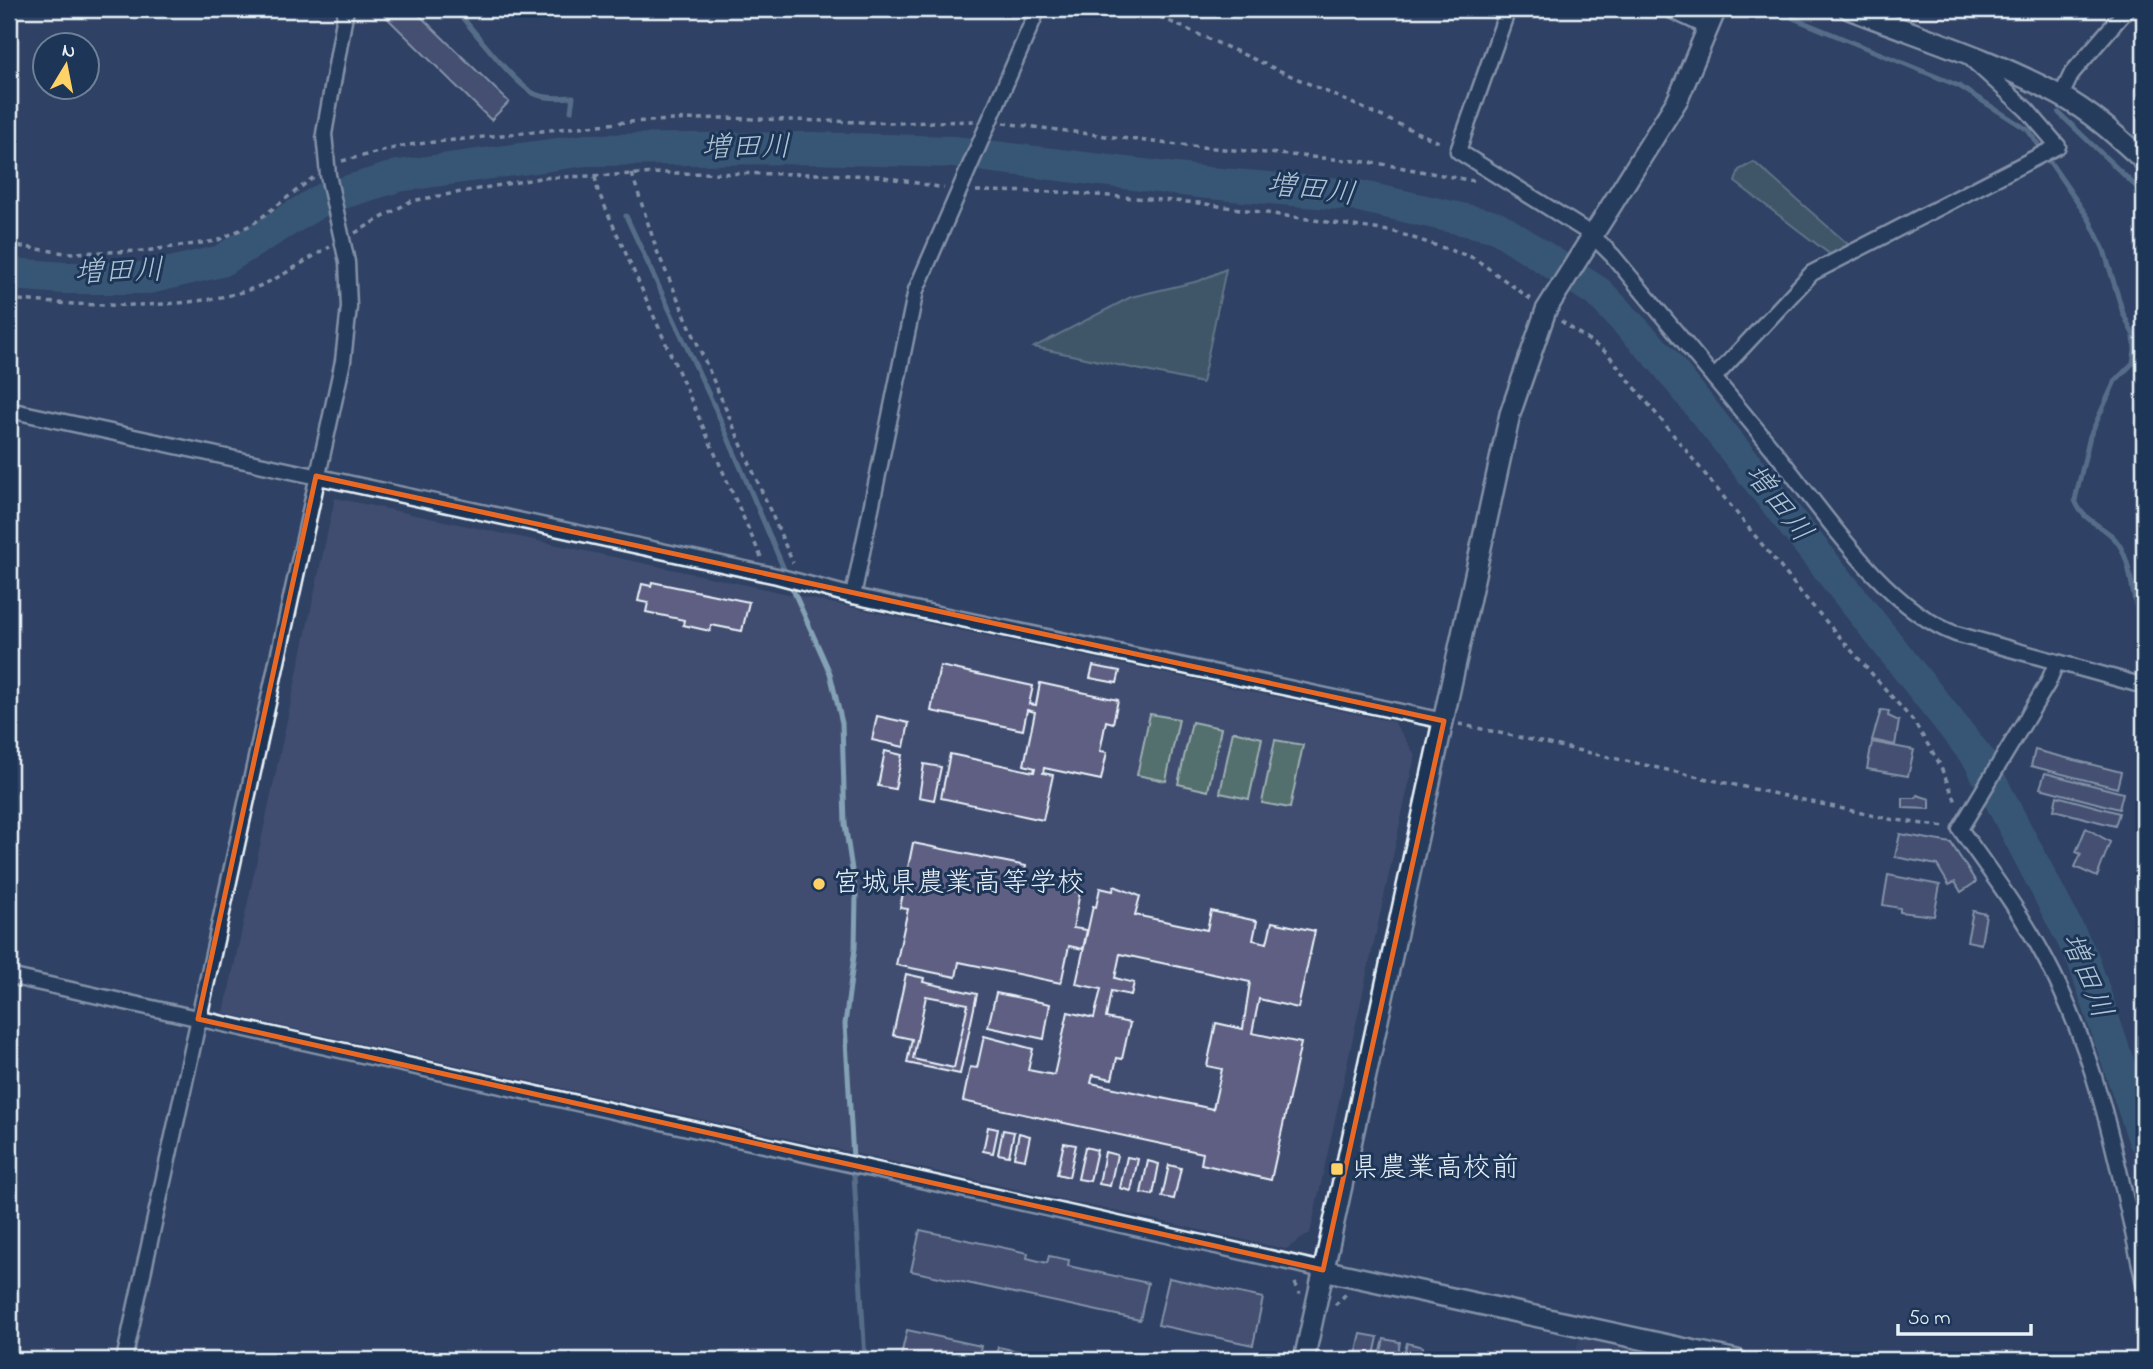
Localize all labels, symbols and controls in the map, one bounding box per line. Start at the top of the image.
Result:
north arrow [32,32,102,102]
text: N [60,37,77,66]
water label: 増田川 [701,126,791,172]
water label: 増田川 [1264,164,1358,218]
water label: 増田川 [73,249,165,297]
water label: 増田川 [1732,455,1822,553]
place label: 宮城県農業高等学校 [833,864,1085,905]
marker: 宮城県農業高等学校 [811,876,827,892]
water label: 増田川 [2048,926,2122,1026]
place label: 県農業高校前 [1351,1149,1519,1190]
marker: 県農業高校前 [1329,1161,1345,1177]
scale bar [1898,1292,2030,1336]
text: 50 m [1908,1304,1951,1334]

